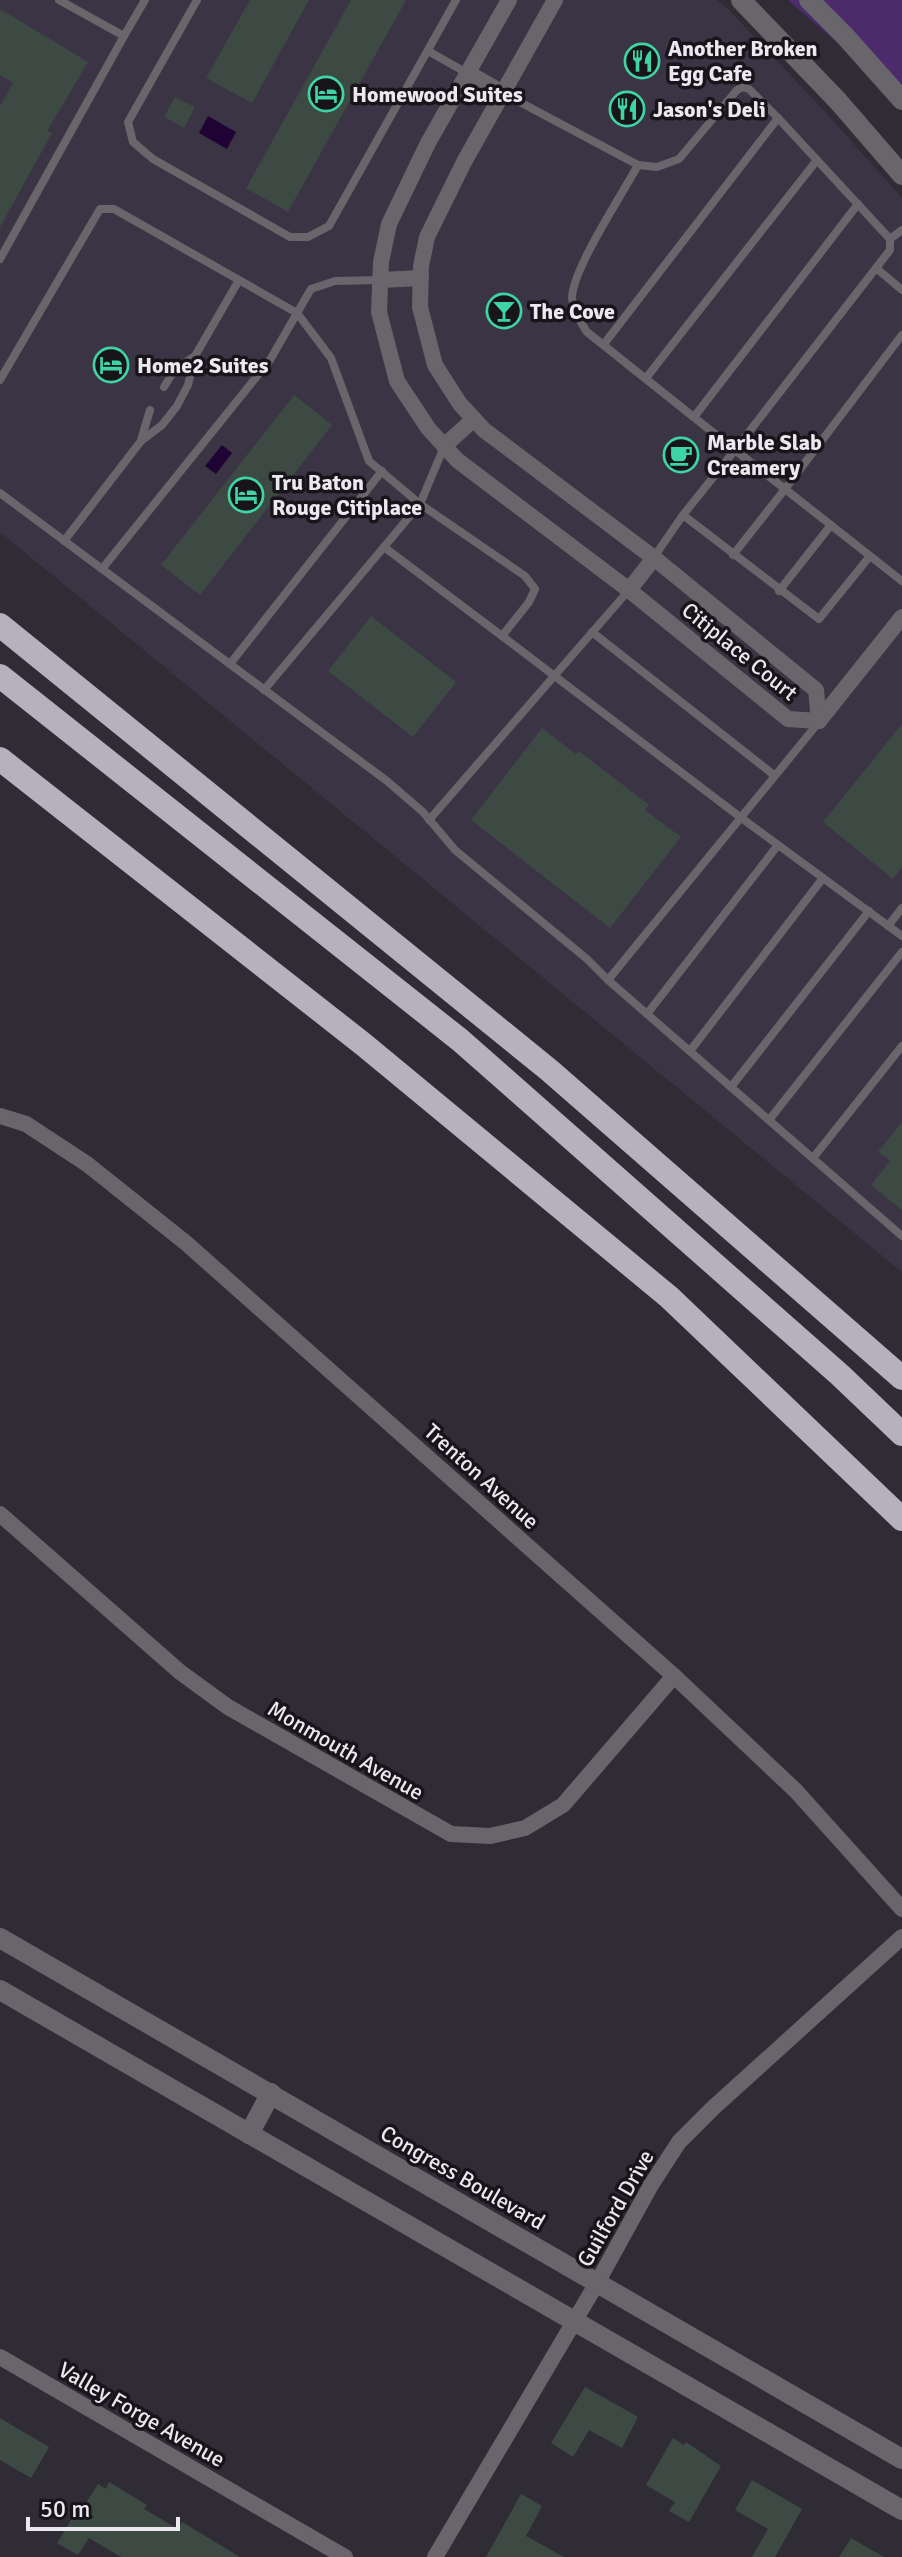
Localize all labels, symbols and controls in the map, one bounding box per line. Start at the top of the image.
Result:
place label: Another Broken Egg Cafe [668,35,818,87]
restaurant icon: Another Broken Egg Cafe [623,42,661,80]
hotel icon: Homewood Suites [307,75,345,113]
place label: Homewood Suites [352,81,523,108]
restaurant icon: Jason's Deli [608,90,646,128]
place label: Jason's Deli [653,96,766,123]
bar icon: The Cove [485,292,523,330]
place label: The Cove [530,298,615,325]
hotel icon: Home2 Suites [92,346,130,384]
place label: Home2 Suites [137,352,269,379]
place label: Marble Slab Creamery [707,429,822,481]
cafe icon: Marble Slab Creamery [662,436,700,474]
place label: Tru Baton Rouge Citiplace [272,469,422,521]
hotel icon: Tru Baton Rouge Citiplace [227,476,265,514]
street label: Citiplace Court [676,596,803,706]
street label: Trenton Avenue [419,1418,545,1535]
street label: Monmouth Avenue [263,1695,429,1806]
street label: Congress Boulevard [376,2119,550,2235]
street label: Guilford Drive [571,2145,660,2272]
street label: Valley Forge Avenue [54,2356,230,2473]
scale bar [28,2481,178,2531]
text: 50 m [40,2494,90,2524]

